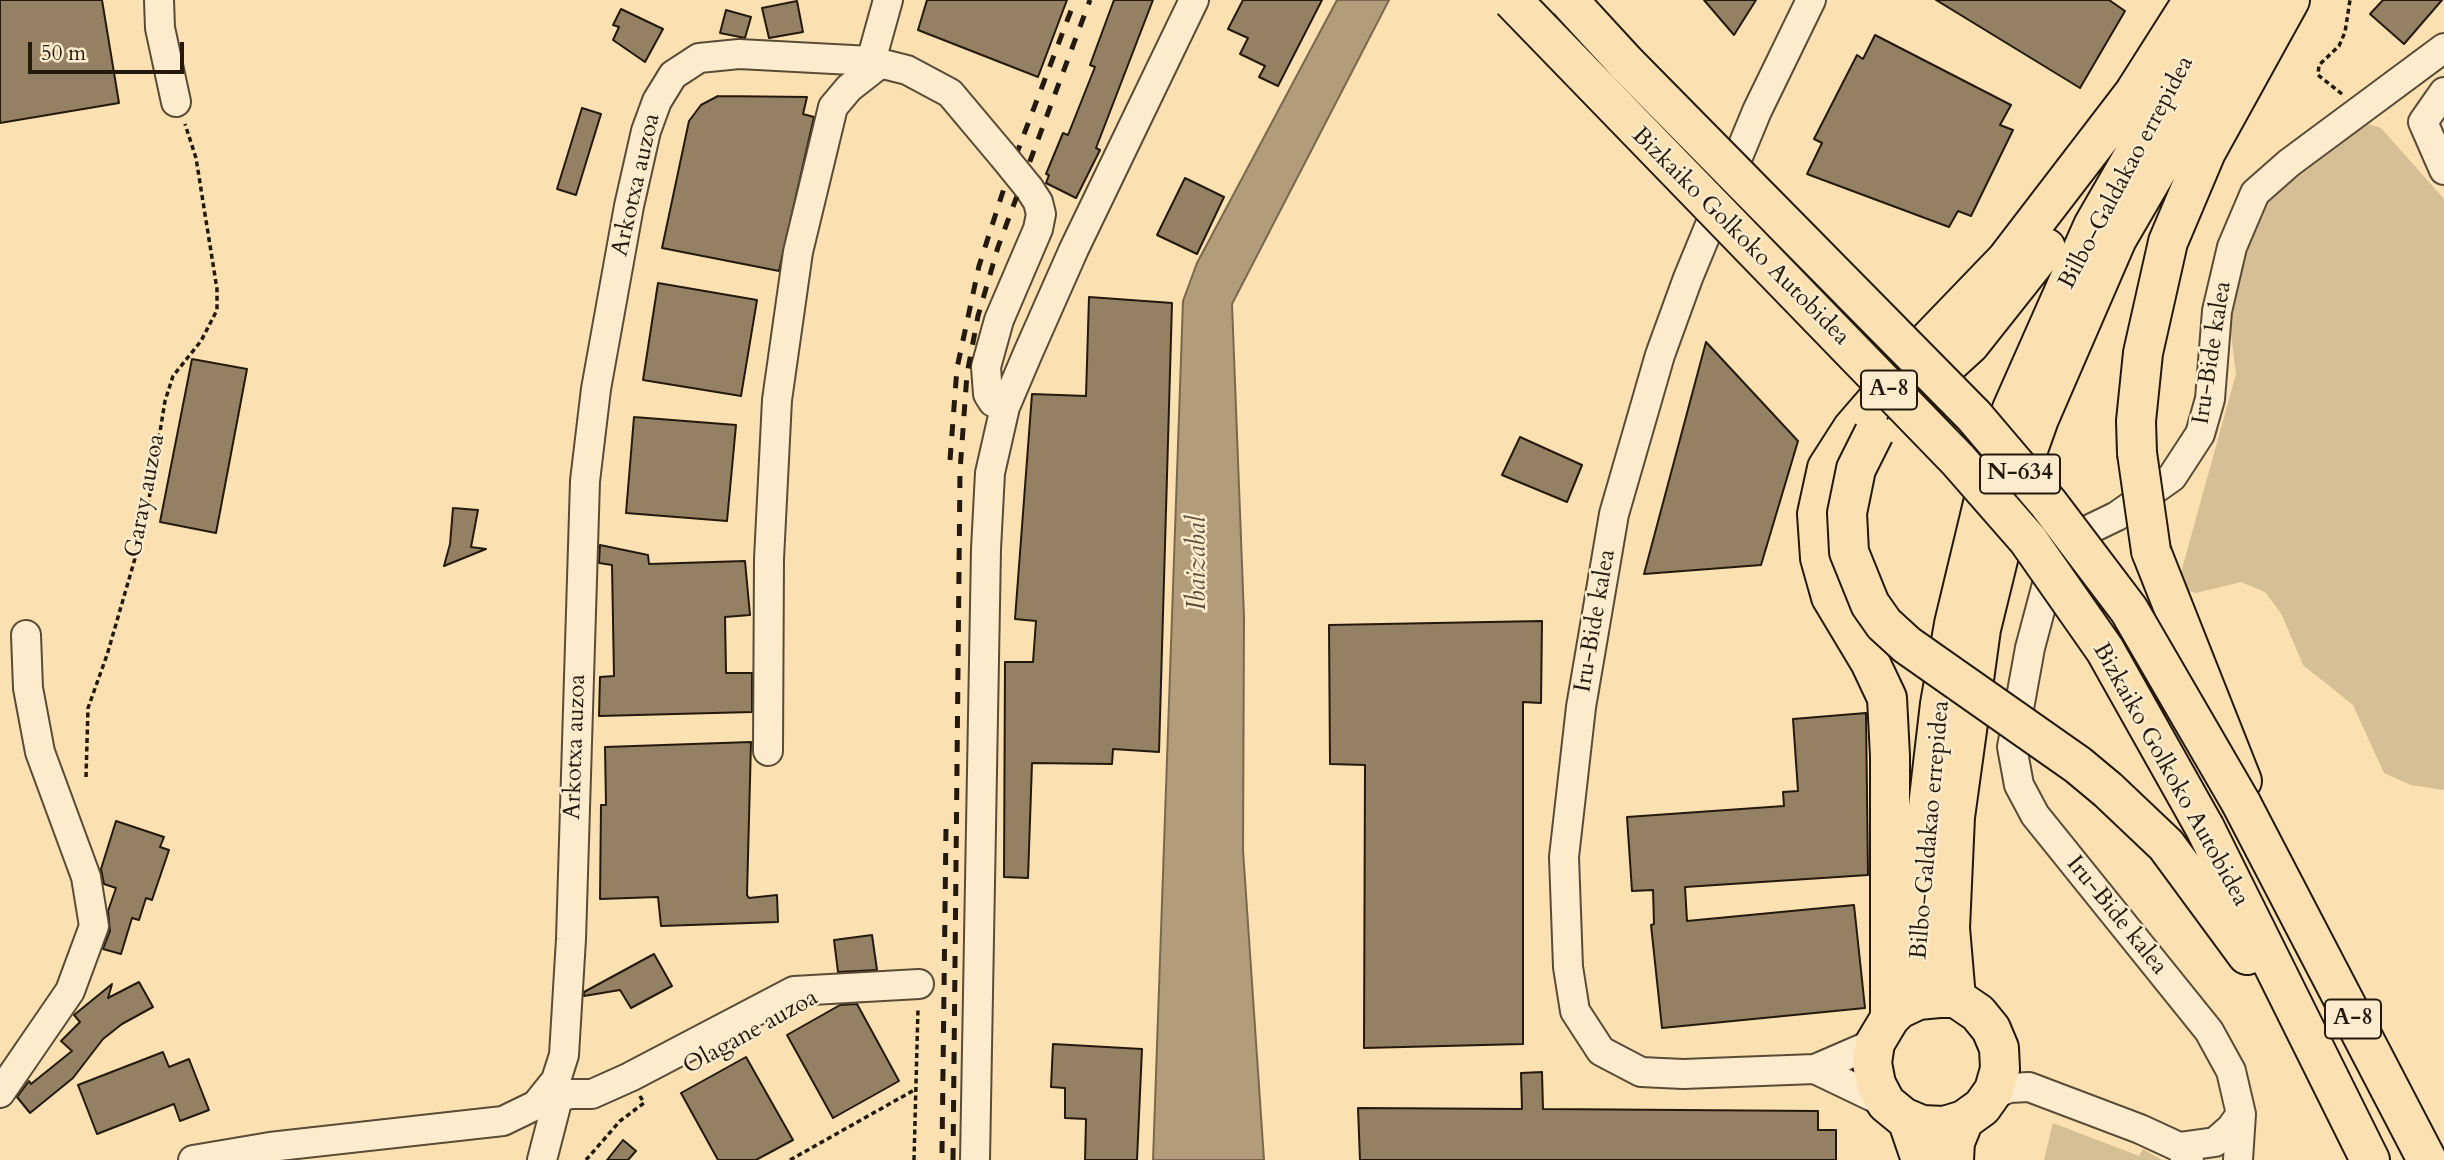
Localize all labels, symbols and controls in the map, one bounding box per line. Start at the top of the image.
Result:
scale bar [32,28,187,72]
text: 50 m [41,39,86,68]
street label: Bilbo-Galdakao errepidea [2053,52,2201,294]
street label: Arkotxa auzoa [607,111,667,259]
street label: Bizkaiko Golkoko Autobidea [1625,122,1855,352]
street label: Iru-Bide kalea [2187,279,2239,427]
road number: A-8 [1861,370,1917,410]
street label: Garay auzoa [120,432,172,560]
road number: N-634 [1980,454,2060,494]
water label: Ibaizabal [1183,516,1215,610]
street label: Iru-Bide kalea [1569,547,1623,695]
street label: Bizkaiko Golkoko Autobidea [2085,638,2255,912]
street label: Arkotxa auzoa [559,674,593,820]
street label: Bilbo-Galdakao errepidea [1905,699,1957,961]
street label: Iru-Bide kalea [2059,851,2173,981]
street label: Olagane auzoa [679,984,823,1082]
road number: A-8 [2325,1000,2381,1038]

